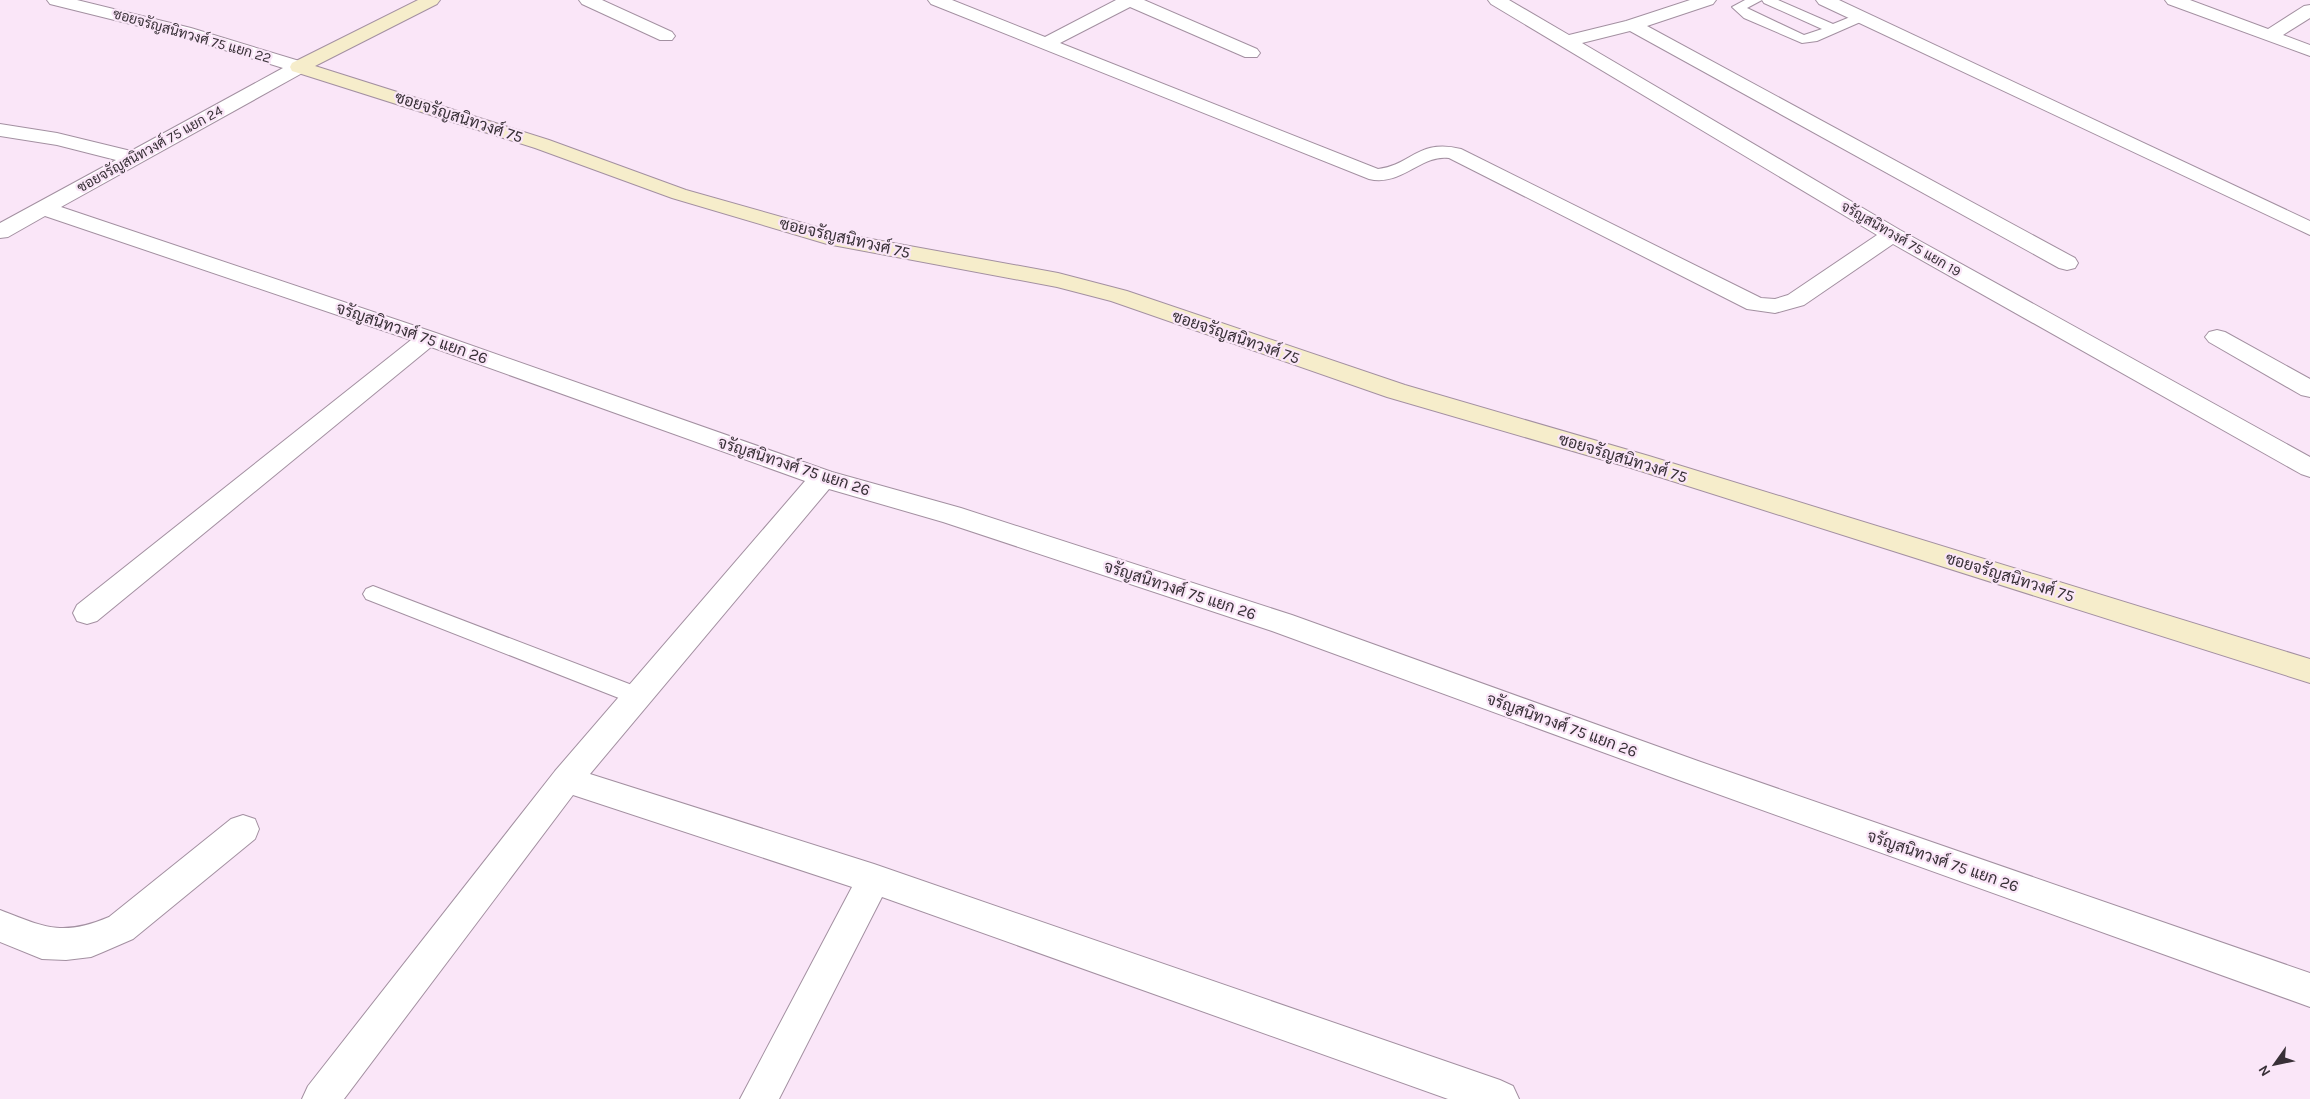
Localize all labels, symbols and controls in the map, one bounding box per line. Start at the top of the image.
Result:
street label: ซอยจรัญสนิทวงศ์ 75 แยก 22 [111,4,273,67]
street label: ซอยจรัญสนิทวงศ์ 75 [392,84,526,147]
street label: ซอยจรัญสนิทวงศ์ 75 แยก 24 [74,101,226,196]
street label: จรัญสนิทวงศ์ 75 แยก 19 [1838,197,1965,280]
street label: ซอยจรัญสนิทวงศ์ 75 [778,211,913,262]
street label: จรัญสนิทวงศ์ 75 แยก 26 [334,295,491,368]
street label: ซอยจรัญสนิทวงศ์ 75 [1170,303,1303,368]
street label: ซอยจรัญสนิทวงศ์ 75 [1556,426,1691,487]
street label: จรัญสนิทวงศ์ 75 แยก 26 [715,430,873,500]
street label: ซอยจรัญสนิทวงศ์ 75 [1943,545,2078,606]
street label: จรัญสนิทวงศ์ 75 แยก 26 [1101,554,1259,624]
street label: จรัญสนิทวงศ์ 75 แยก 26 [1484,686,1641,761]
street label: จรัญสนิทวงศ์ 75 แยก 26 [1865,823,2022,896]
north arrow [2250,1039,2300,1089]
text: N [2255,1062,2274,1080]

